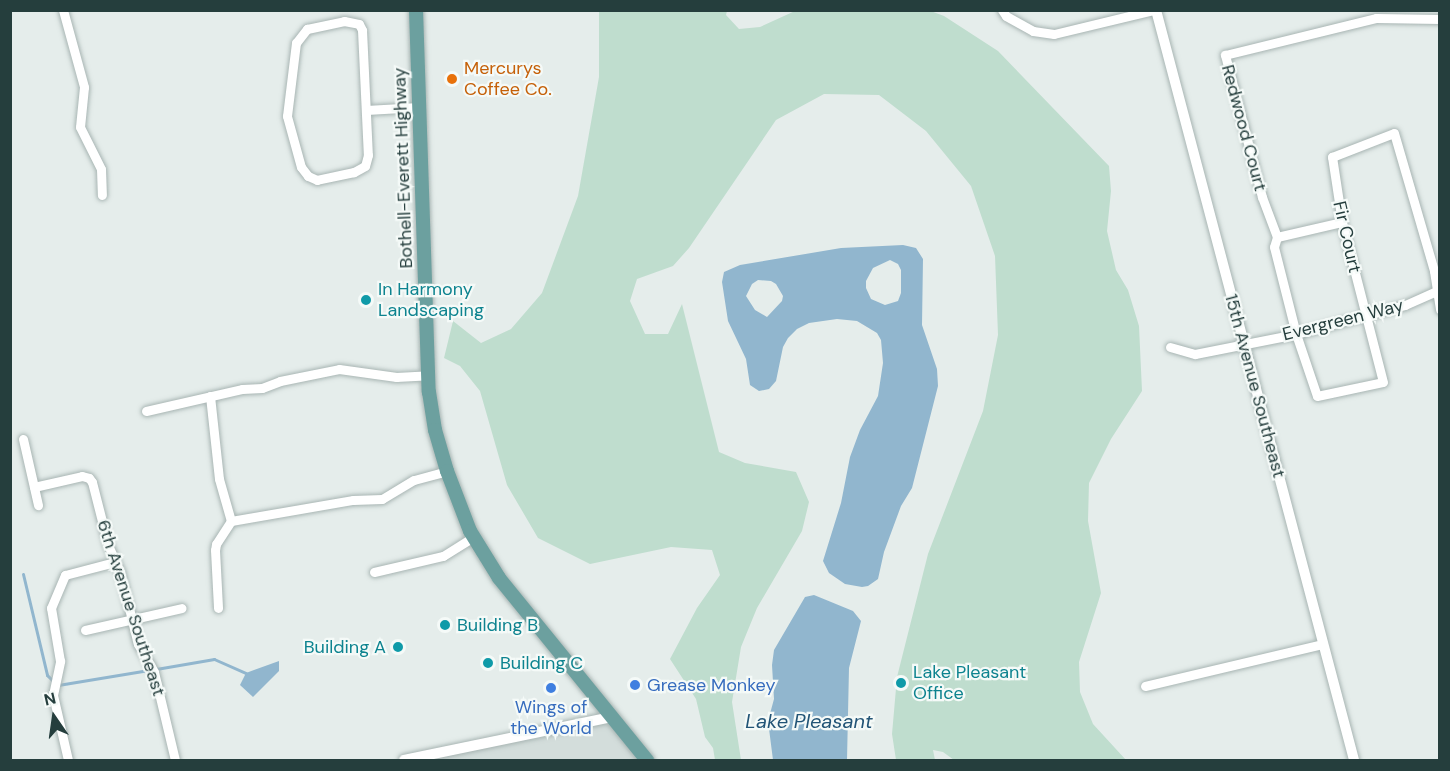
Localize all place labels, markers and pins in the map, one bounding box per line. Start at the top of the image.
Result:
place label: Mercurys Coffee Co. [464,58,552,100]
marker: Mercurys Coffee Co. [445,72,459,86]
place label: In Harmony Landscaping [378,279,484,322]
marker: In Harmony Landscaping [359,293,373,307]
place label: Building B [457,614,538,636]
marker: Building B [438,618,452,632]
place label: Building A [304,636,386,658]
marker: Building A [391,640,405,654]
place label: Building C [500,652,583,674]
marker: Building C [481,656,495,670]
place label: Lake Pleasant Office [913,662,1026,704]
place label: Grease Monkey [647,674,775,696]
marker: Lake Pleasant Office [894,676,908,690]
marker: Grease Monkey [628,678,642,692]
marker: Wings of the World [544,681,558,695]
place label: Wings of the World [510,697,592,740]

